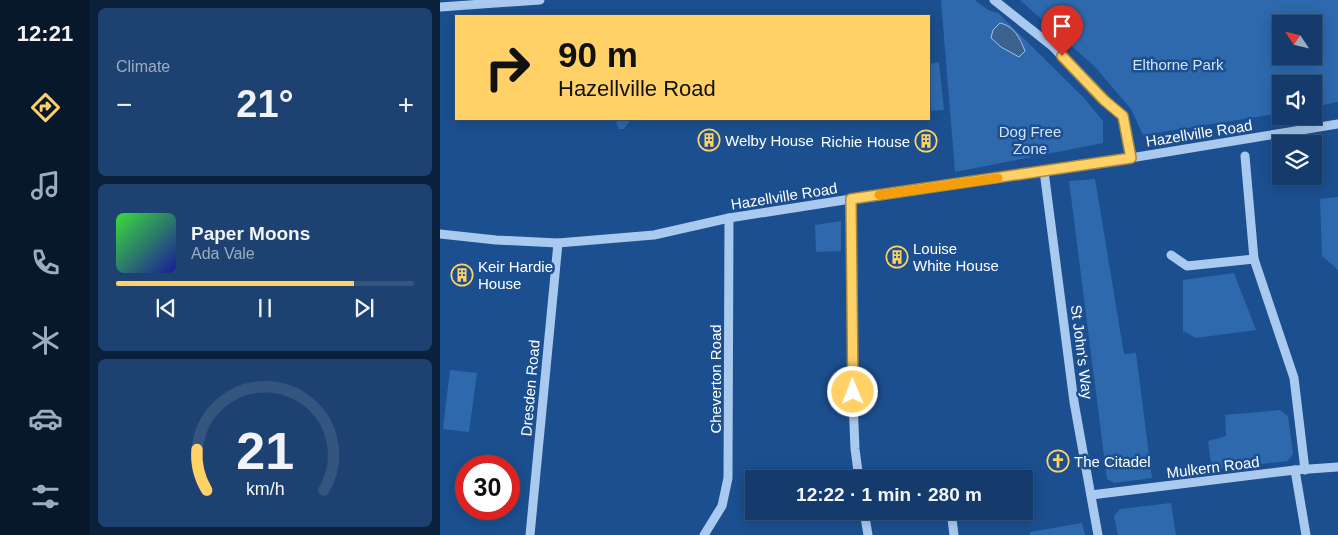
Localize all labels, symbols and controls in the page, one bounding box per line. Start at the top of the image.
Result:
pin [1041,5,1083,56]
icon: arrive [1048,12,1076,40]
north arrow [1272,15,1322,65]
map controls [1272,15,1322,185]
text: 12:21 [17,21,73,46]
icon: right [475,35,540,100]
text: 90 m [558,35,638,74]
park label: Elthorne Park [1133,56,1224,73]
text: Climate [116,58,170,75]
button: sound [1272,75,1322,125]
text: Hazellville Road [558,76,716,101]
text: 21° [236,83,294,125]
text: − [116,89,132,120]
text: + [398,89,414,120]
icon: directions [28,90,63,125]
street label: Hazellville Road [1145,116,1253,150]
park label: Dog Free Zone [999,123,1061,157]
building icon: Welby House [697,128,721,152]
building icon: Richie House [914,129,938,153]
place label: Welby House [725,132,814,149]
place label: Richie House [821,133,910,150]
button: layers [1272,135,1322,185]
icon: music [28,168,63,203]
street label: Hazellville Road [730,179,838,213]
text: Paper Moons [191,223,310,244]
place label: Louise White House [913,240,999,274]
icon: phone [28,245,63,280]
text: Ada Vale [191,245,255,262]
building icon: Louise White House [885,245,909,269]
place label: Keir Hardie House [478,258,553,292]
building icon: Keir Hardie House [450,263,474,287]
icon: previous [152,294,180,322]
icon: pause [251,294,279,322]
icon: next [350,294,378,322]
street label: St John's Way [1068,304,1096,401]
icon: climate [28,323,63,358]
street label: Cheverton Road [707,324,724,434]
street label: Dresden Road [517,339,543,437]
position arrow [826,365,878,417]
icon: car [28,401,63,436]
text: 21 [236,422,294,480]
church icon: The Citadel [1046,449,1070,473]
place label: The Citadel [1074,453,1151,470]
street label: Mulkern Road [1166,453,1260,481]
speed limit sign: 30 [455,455,520,520]
icon: filters [28,479,63,514]
text: km/h [246,479,284,499]
text: 12:22 · 1 min · 280 m [796,484,982,505]

